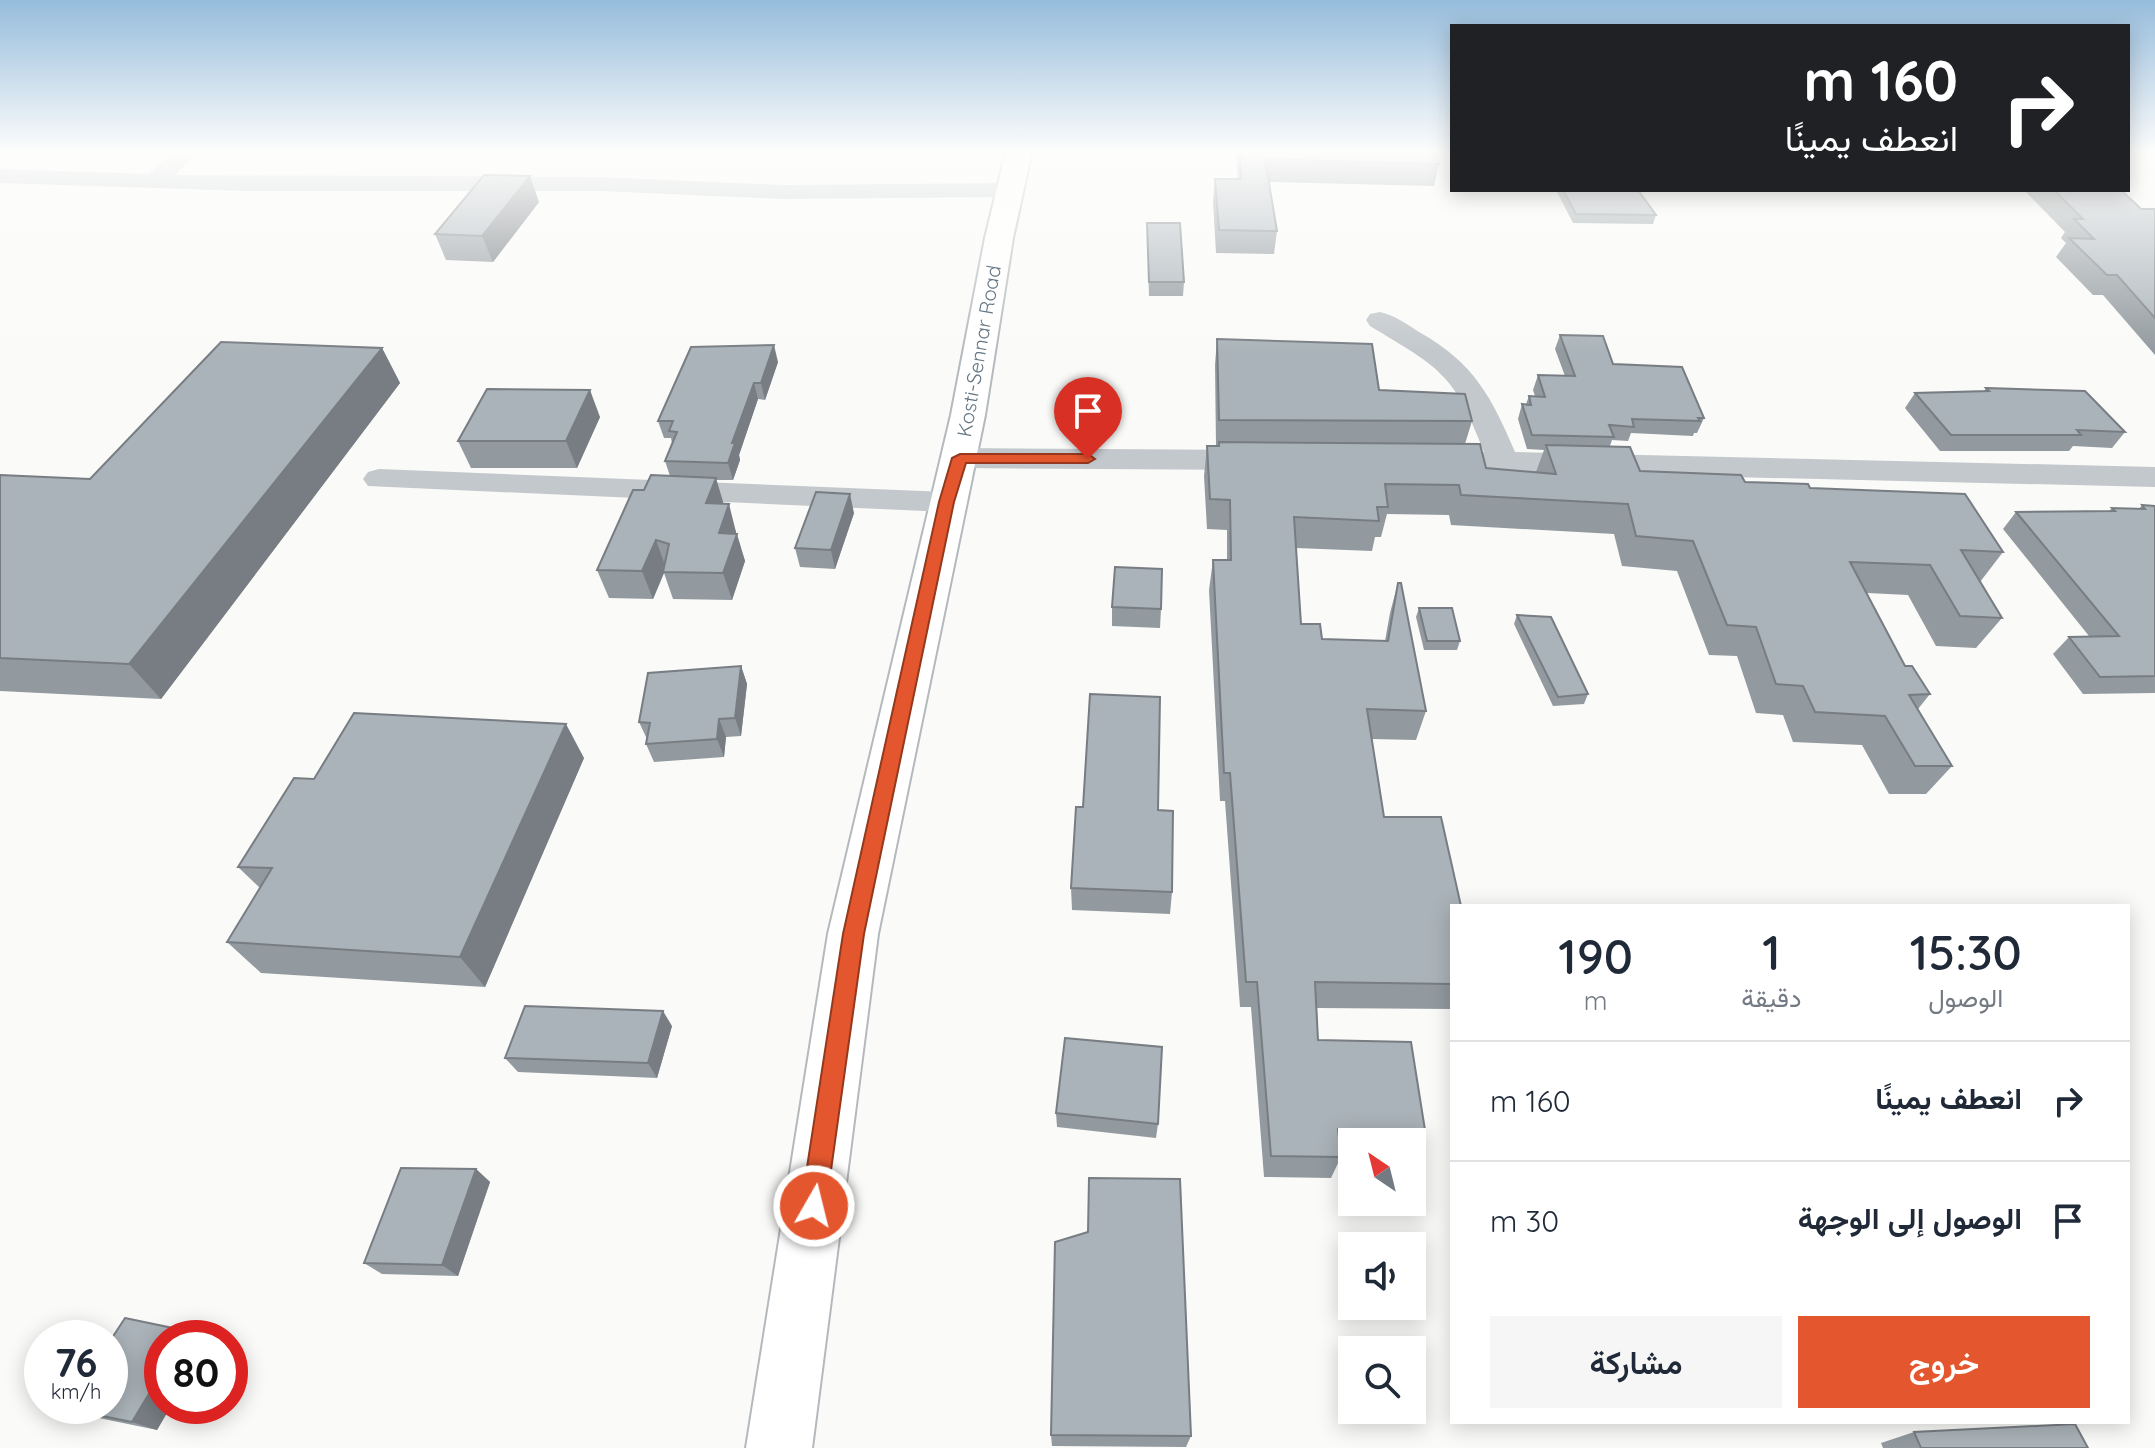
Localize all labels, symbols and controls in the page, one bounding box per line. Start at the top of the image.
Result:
text: 160 m [1804,45,1958,115]
icon: right [1986,56,2090,160]
text: انعطف يمينًا [1785,115,1958,160]
street label: Kosti-Sennar Road [951,263,1006,439]
pin [1054,377,1122,459]
icon: arrive [1066,389,1110,433]
text: 1 [1762,922,1781,982]
text: 15:30 [1910,922,2022,982]
text: 190 [1558,926,1633,986]
text: دقيقة [1741,981,1801,1014]
text: الوصول [1928,981,2003,1014]
text: m [1584,984,1607,1017]
text: انعطف يمينًا [1875,1079,2022,1117]
icon: right [2046,1079,2090,1123]
text: 160 m [1490,1082,1571,1120]
north arrow [1338,1128,1426,1216]
map controls [1338,1128,1426,1424]
position arrow [772,1164,856,1248]
text: الوصول إلى الوجهة [1798,1199,2022,1237]
icon: arrive [2046,1199,2090,1243]
text: 30 m [1490,1202,1559,1240]
button: sound [1338,1232,1426,1320]
button: مشاركة [1490,1316,1782,1408]
button: خروج [1798,1316,2090,1408]
speed limit sign: 80 [144,1320,248,1424]
button: search [1338,1336,1426,1424]
text: 76 [55,1337,97,1387]
text: km/h [51,1379,101,1404]

